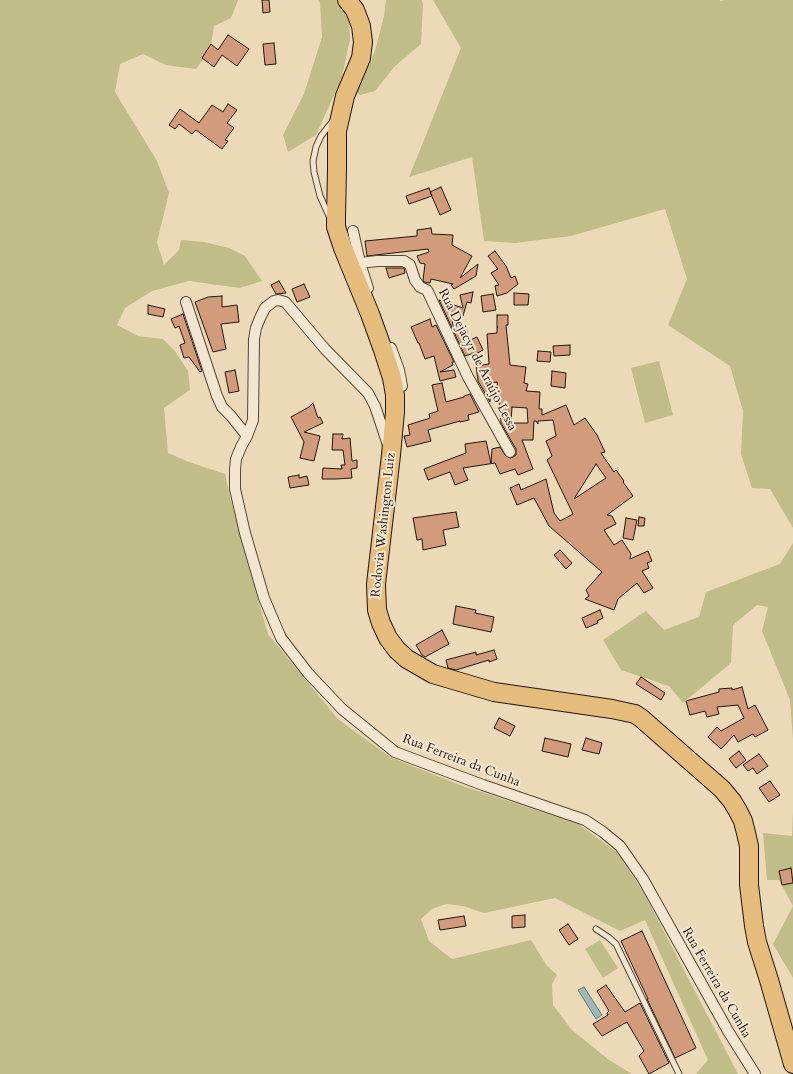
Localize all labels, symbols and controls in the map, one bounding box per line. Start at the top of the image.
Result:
street label: Rua Dejacyr de Araújo Lessa [434,286,520,434]
street label: Rodovia Washington Luiz [369,452,399,598]
street label: Rua Ferreira da Cunha [400,731,522,791]
street label: Rua Ferreira da Cunha [678,925,754,1041]

